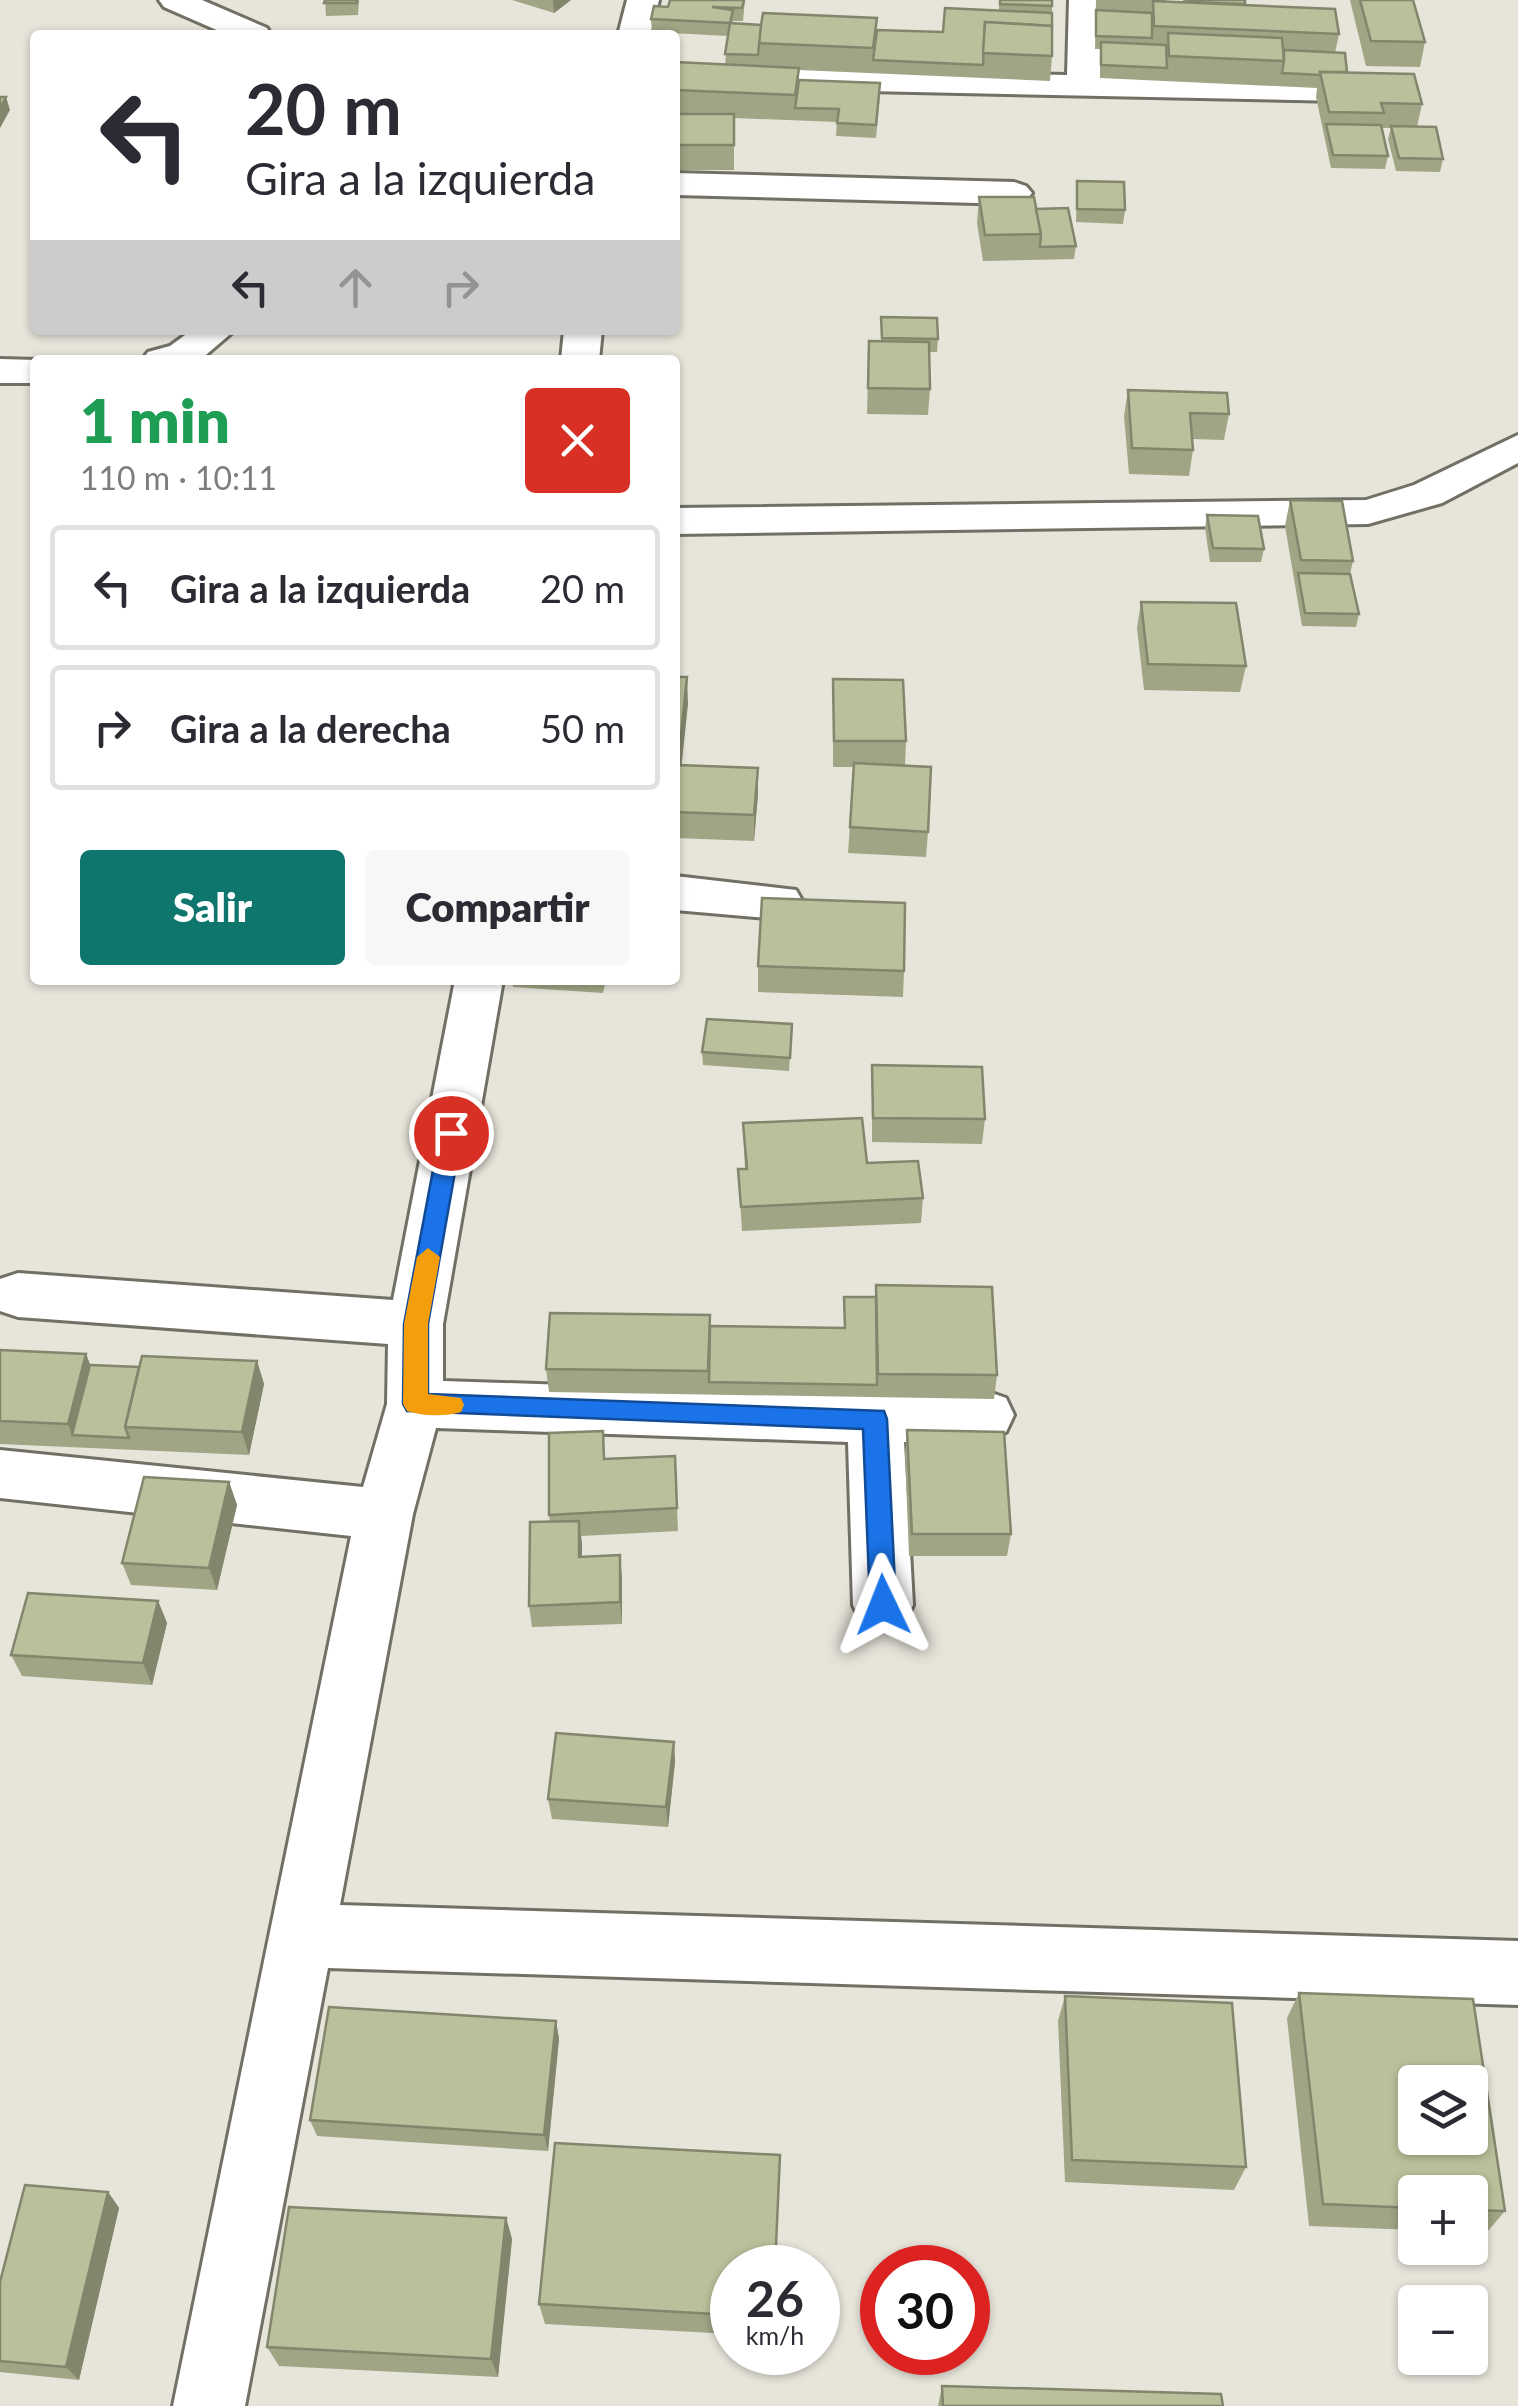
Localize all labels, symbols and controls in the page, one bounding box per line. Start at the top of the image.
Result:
text: 20 m [245,66,402,150]
icon: left [80,70,210,200]
text: Gira a la izquierda [245,151,595,205]
icon: left [223,260,278,315]
icon: ahead [328,260,383,315]
icon: right [433,260,488,315]
text: 1 min [80,384,230,456]
button: close [525,388,630,493]
text: 110 m · 10:11 [80,458,277,497]
icon: left [85,560,140,615]
text: Gira a la izquierda [170,565,470,611]
text: 20 m [540,565,625,611]
icon: right [85,700,140,755]
text: Gira a la derecha [170,705,451,751]
text: 50 m [540,705,625,751]
button: Salir [80,850,345,965]
button: Compartir [365,850,630,965]
pin [409,1091,494,1176]
icon: arrive [424,1106,479,1161]
position arrow [831,1553,935,1657]
map controls [1398,2065,1488,2375]
button: layers [1398,2065,1488,2155]
button: + [1398,2175,1488,2265]
speed limit sign: 30 [860,2245,990,2375]
text: 26 [746,2268,804,2328]
button: − [1398,2285,1488,2375]
text: km/h [746,2320,804,2350]

